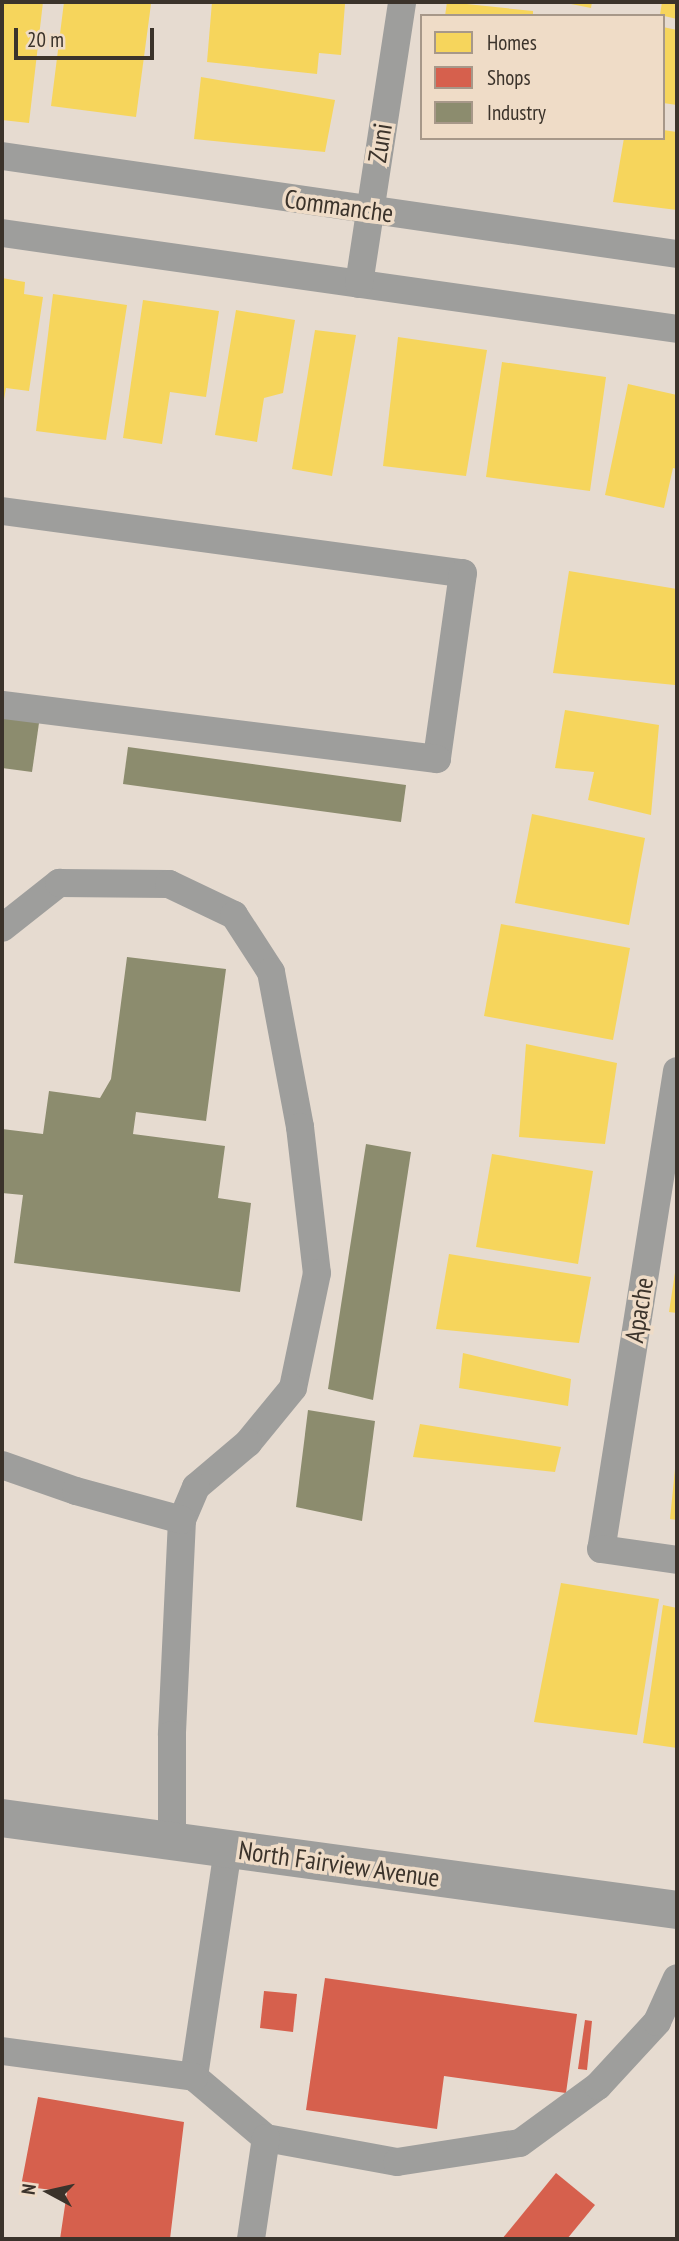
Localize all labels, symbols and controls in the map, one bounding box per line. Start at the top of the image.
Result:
scale bar [18,14,158,58]
legend [420,14,665,140]
text: 20 m [27,26,64,53]
text: Homes [487,29,537,56]
text: Shops [487,64,531,91]
text: Industry [487,99,546,126]
street label: Zuni [362,121,398,165]
street label: Commanche [283,183,395,229]
street label: Apache [618,1275,660,1345]
street label: North Fairview Avenue [236,1834,442,1894]
north arrow [14,2157,84,2227]
text: N [16,2182,41,2196]

